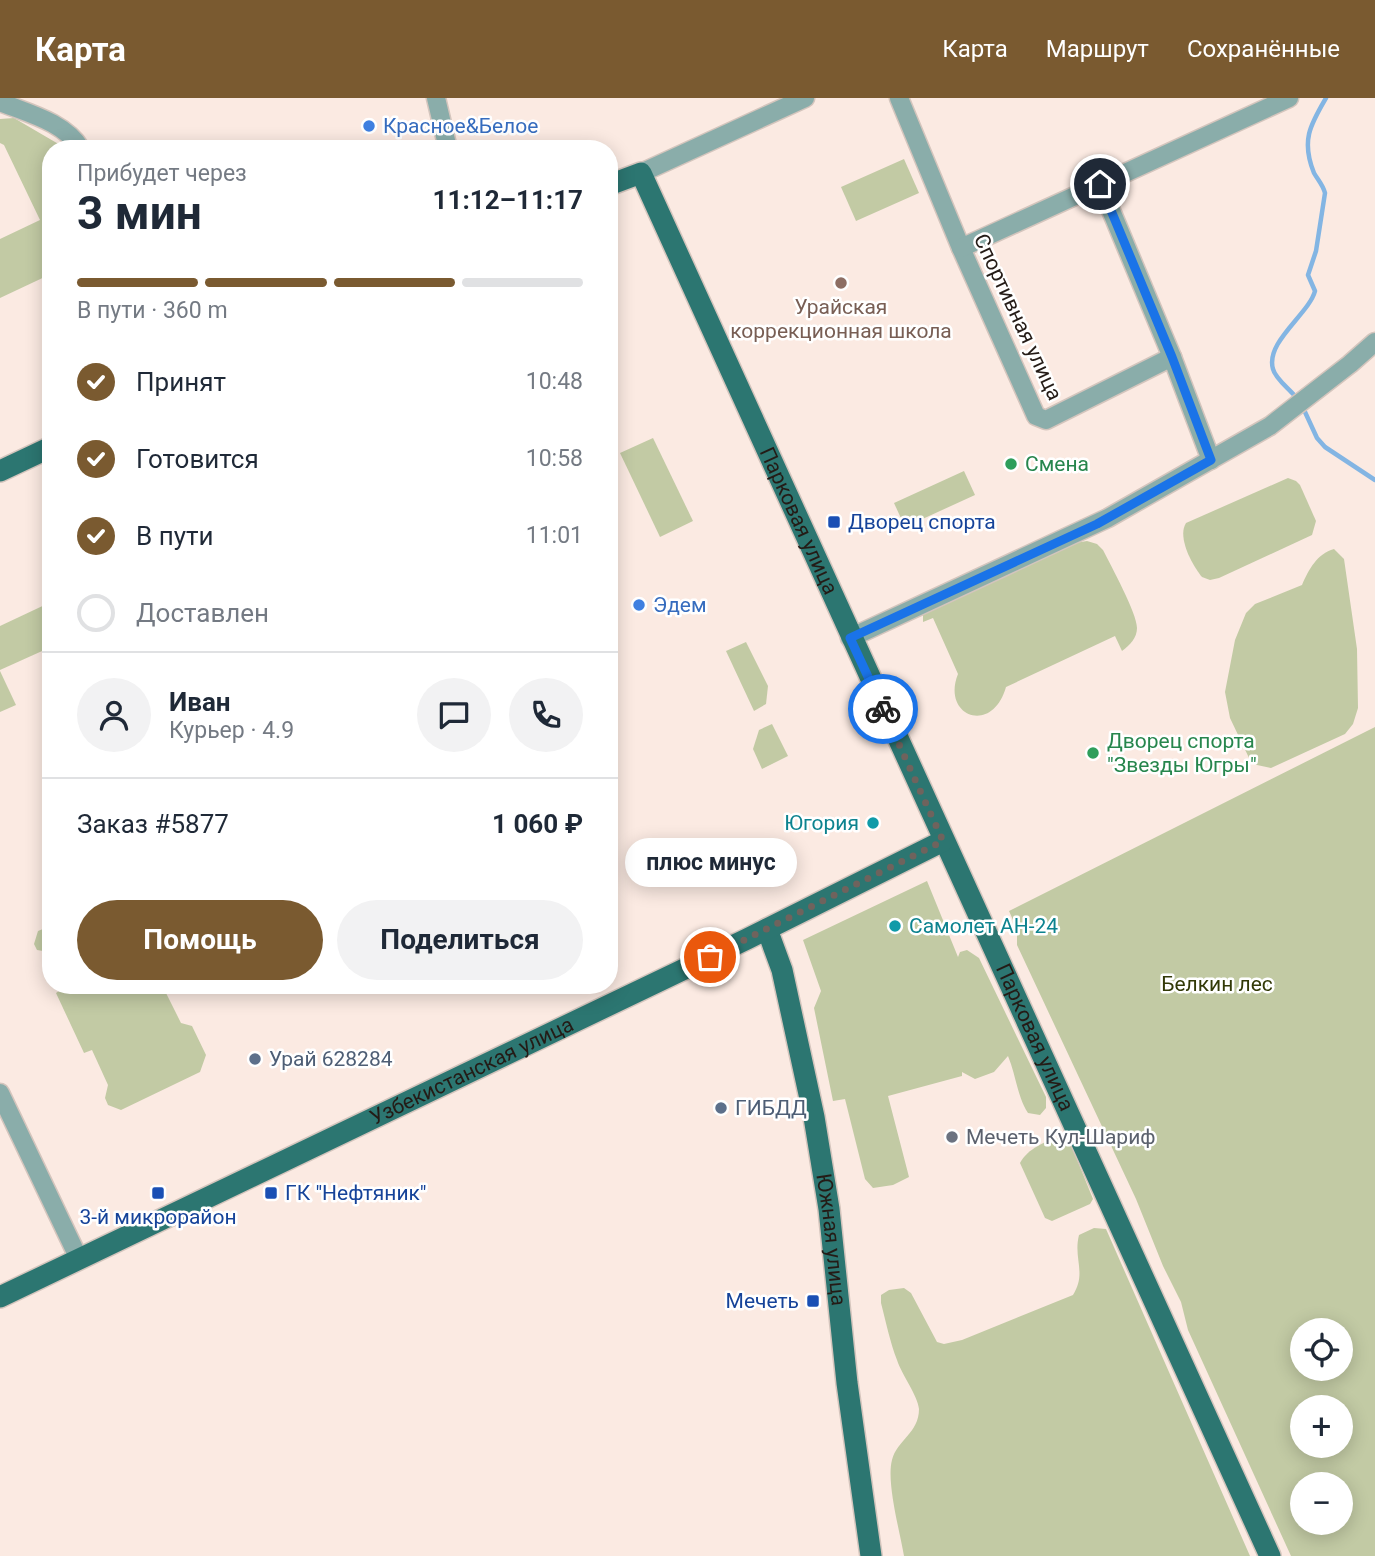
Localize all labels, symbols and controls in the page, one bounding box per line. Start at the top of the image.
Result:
text: Карта [35,30,126,69]
text: Карта [942,35,1008,63]
text: Маршрут [1046,35,1149,63]
text: Сохранённые [1187,35,1340,63]
place label: Красное&Белое [383,114,538,138]
marker: Красное&Белое [361,118,377,134]
pin [1070,154,1130,214]
text: Прибудет через [77,160,247,187]
icon: home [1081,165,1119,203]
text: 11:12–11:17 [433,185,583,215]
text: 3 мин [77,186,202,240]
street label: Спортивная улица [969,230,1067,404]
marker: Урайская коррекционная школа [833,275,849,291]
place label: Урайская коррекционная школа [730,295,952,343]
text: В пути · 360 m [77,297,228,324]
icon: check [77,363,115,401]
text: Принят [136,367,226,397]
text: 10:48 [526,368,583,395]
icon: check [77,440,115,478]
street label: Парковая улица [755,443,843,598]
text: Готовится [136,444,259,474]
text: 10:58 [526,445,583,472]
place label: Смена [1025,452,1089,476]
marker: Смена [1003,456,1019,472]
place label: Дворец спорта [848,510,996,534]
marker: Дворец спорта [826,514,842,530]
icon: check [77,517,115,555]
text: В пути [136,521,213,551]
text: 11:01 [526,522,583,549]
place label: Эдем [653,593,707,617]
marker: Эдем [631,597,647,613]
text: Доставлен [136,598,269,628]
courier [848,674,918,744]
button: person [77,678,151,752]
button: chat [417,678,491,752]
button: phone [509,678,583,752]
text: Иван [169,687,231,717]
icon: bike [864,690,902,728]
text: Курьер · 4.9 [169,717,294,744]
place label: Дворец спорта "Звезды Югры" [1107,729,1257,777]
marker: Дворец спорта "Звезды Югры" [1085,745,1101,761]
text: Заказ #5877 [77,809,229,839]
text: 1 060 ₽ [492,809,583,839]
place label: Югория [784,811,859,835]
marker: Югория [865,815,881,831]
callout: плюс минус [624,838,796,887]
text: плюс минус [646,849,776,876]
button: Помощь [77,900,323,980]
button: Поделиться [337,900,583,980]
place label: Самолет АН-24 [909,914,1058,938]
marker: Самолет АН-24 [887,918,903,934]
pin [680,927,740,987]
icon: bag [691,938,729,976]
street label: Парковая улица [991,960,1079,1115]
park label: Белкин лес [1161,972,1273,996]
street label: Узбекистанская улица [366,1012,577,1130]
place label: Урай 628284 [269,1047,393,1071]
marker: Урай 628284 [247,1051,263,1067]
place label: ГИБДД [735,1096,807,1120]
marker: ГИБДД [713,1100,729,1116]
place label: Мечеть Кул-Шариф [966,1125,1156,1149]
marker: Мечеть Кул-Шариф [944,1129,960,1145]
street label: Южная улица [811,1172,851,1307]
place label: ГК "Нефтяник" [285,1181,427,1205]
marker: 3-й микрорайон [150,1185,166,1201]
marker: ГК "Нефтяник" [263,1185,279,1201]
place label: 3-й микрорайон [79,1205,237,1229]
place label: Мечеть [726,1289,799,1313]
marker: Мечеть [805,1293,821,1309]
map controls [1290,1318,1353,1535]
button: locate [1290,1318,1353,1381]
button: + [1290,1395,1353,1458]
button: − [1290,1472,1353,1535]

